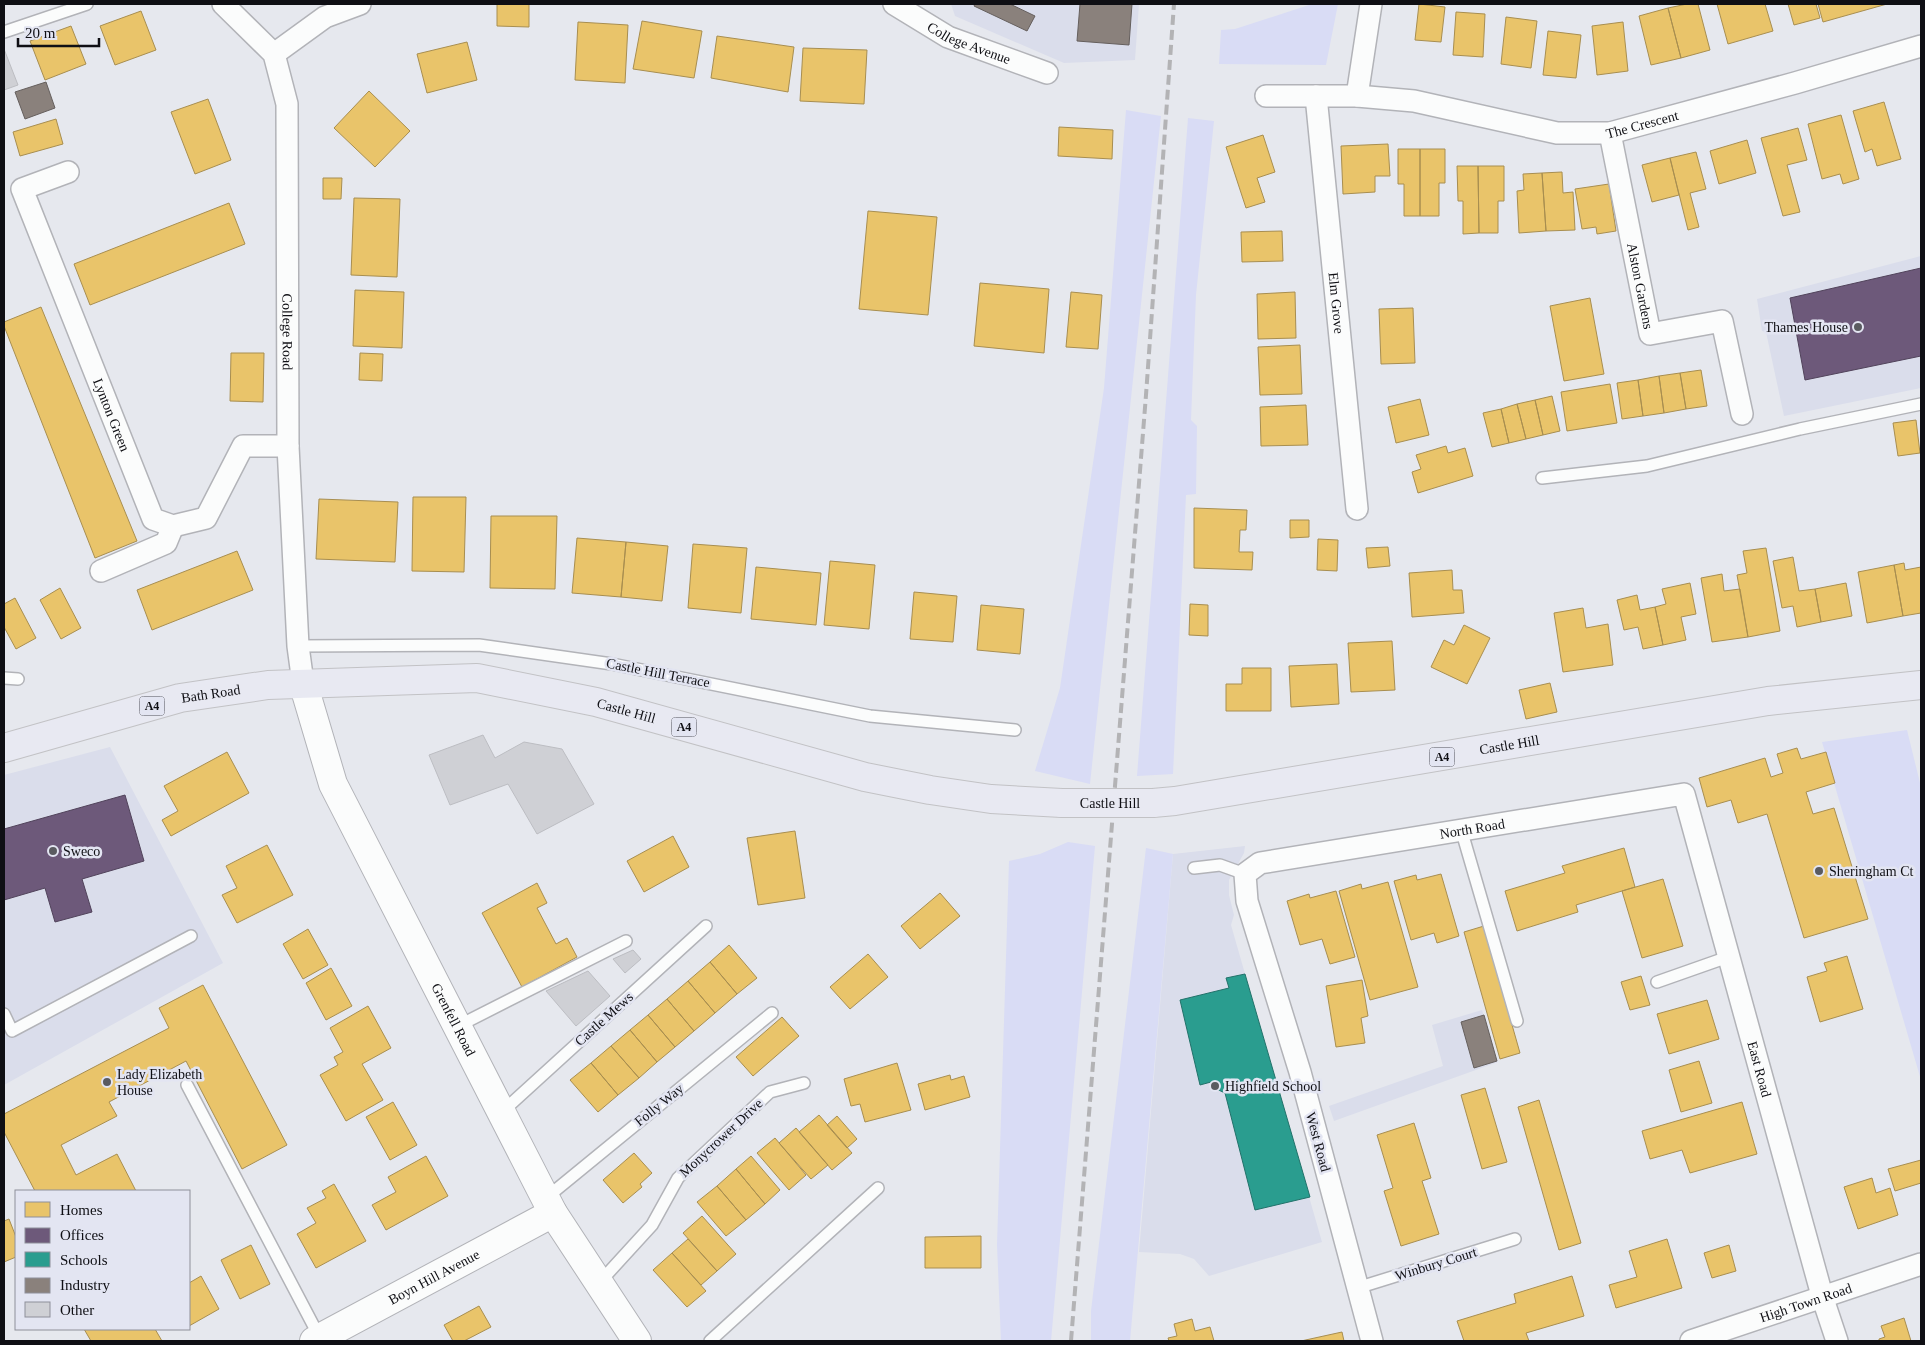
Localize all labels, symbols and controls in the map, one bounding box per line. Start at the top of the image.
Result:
scale bar [18,15,99,47]
street label: College Avenue [925,19,1013,67]
text: 20 m [25,25,56,41]
street label: The Crescent [1604,107,1680,141]
street label: Alston Gardens [1625,242,1656,330]
street label: Elm Grove [1326,271,1347,335]
street label: College Road [280,294,295,370]
place label: Thames House [1764,320,1848,335]
marker: Thames House [1852,321,1864,333]
street label: Lynton Green [90,376,133,454]
street label: Castle Hill Terrace [605,656,711,690]
street label: Bath Road [180,682,241,705]
street label: Castle Hill [595,695,658,726]
road number: A4 [140,696,164,716]
road number: A4 [672,718,696,736]
street label: Castle Hill [1478,732,1540,757]
road number: A4 [1430,748,1454,766]
street label: Castle Hill [1080,796,1140,811]
street label: North Road [1438,816,1506,841]
place label: Sweco [63,844,100,859]
marker: Sweco [47,845,59,857]
place label: Sheringham Ct [1829,864,1913,879]
marker: Sheringham Ct [1813,865,1825,877]
street label: Grenfell Road [429,981,479,1058]
street label: Castle Mews [572,989,636,1049]
street label: East Road [1745,1039,1775,1099]
place label: Lady Elizabeth House [117,1067,202,1098]
marker: Lady Elizabeth House [101,1076,113,1088]
place label: Highfield School [1225,1079,1321,1094]
marker: Highfield School [1209,1080,1221,1092]
street label: Folly Way [632,1081,686,1129]
street label: Monycrower Drive [677,1096,765,1180]
street label: West Road [1303,1111,1333,1173]
legend [15,1190,190,1330]
text: Homes [60,1202,103,1218]
text: Offices [60,1227,104,1243]
street label: Winbury Court [1393,1244,1479,1284]
street label: Boyn Hill Avenue [386,1246,482,1307]
text: Schools [60,1252,108,1268]
text: Industry [60,1277,110,1293]
street label: High Town Road [1758,1280,1854,1325]
text: Other [60,1302,94,1318]

